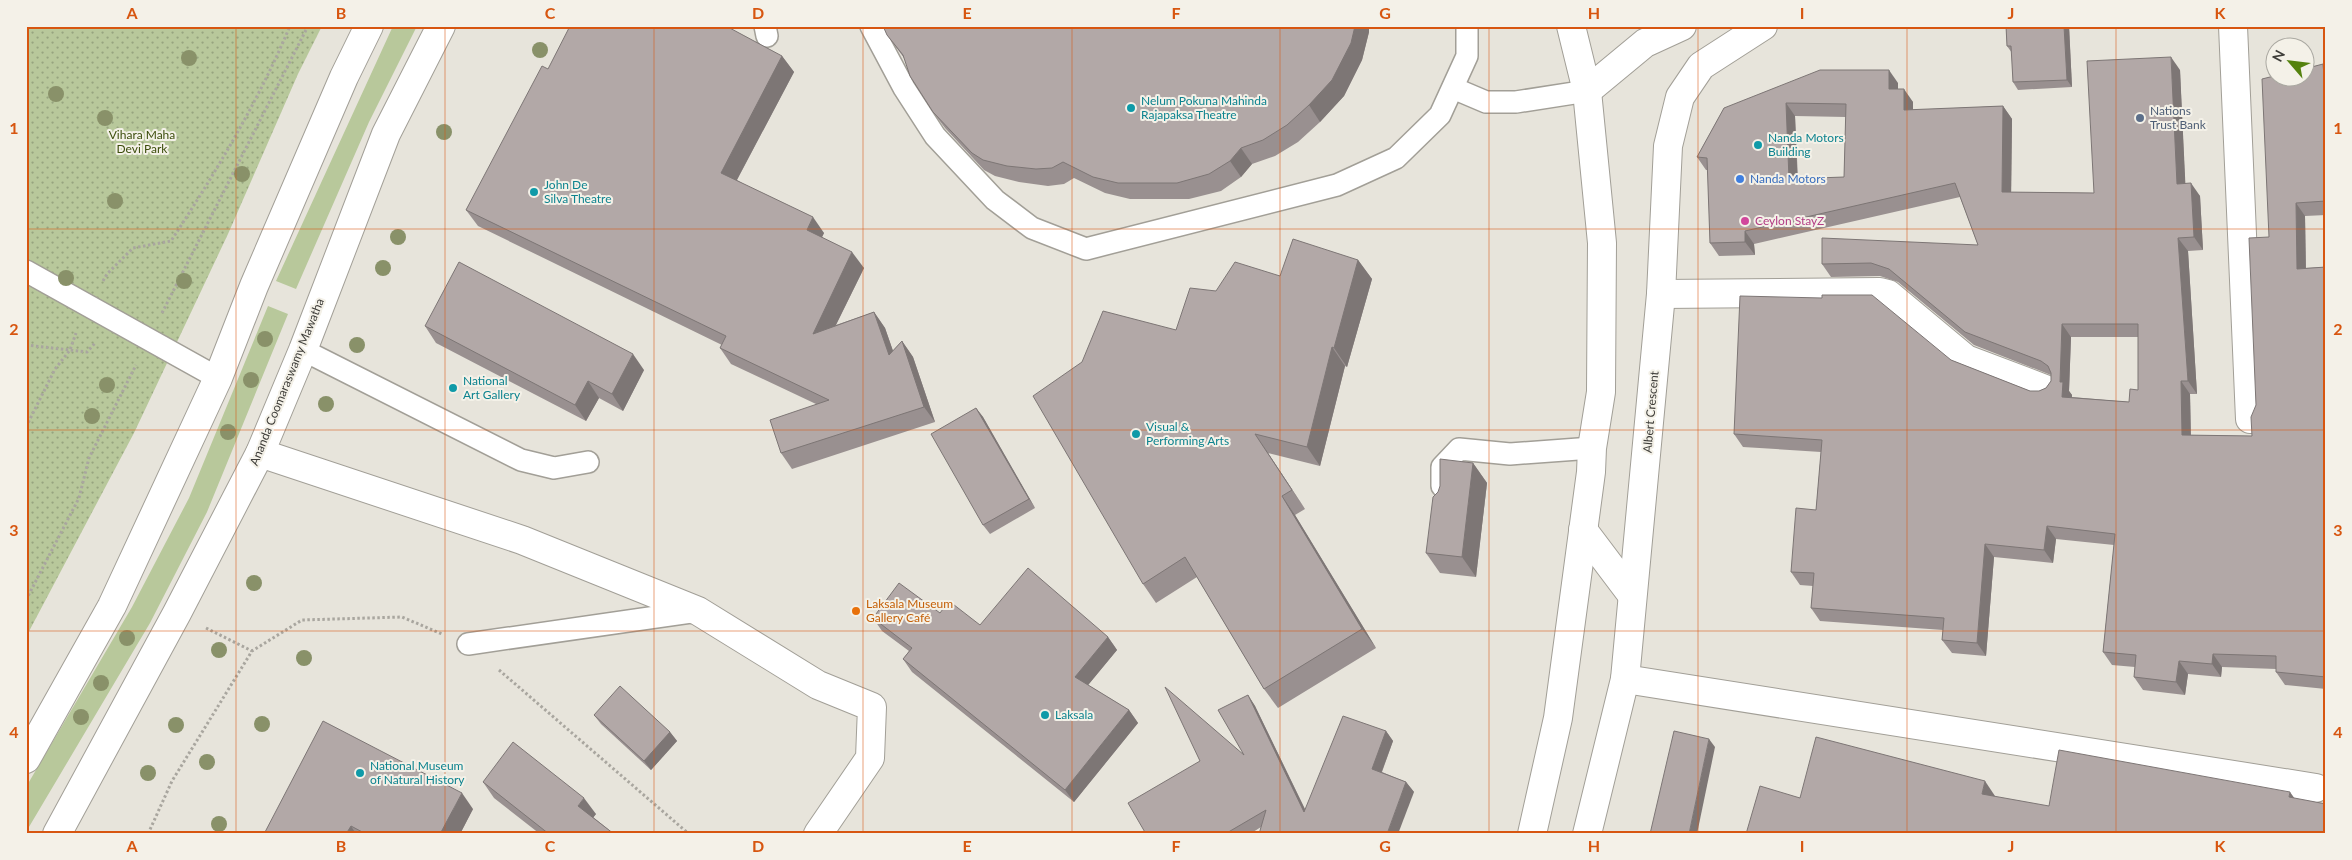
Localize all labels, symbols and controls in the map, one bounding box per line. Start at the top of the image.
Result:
text: A [125,3,138,22]
text: B [336,3,346,22]
text: C [545,3,556,22]
text: D [752,3,764,22]
text: E [962,3,972,22]
text: F [1171,3,1181,22]
text: G [1379,3,1391,22]
text: H [1588,3,1600,22]
text: I [1800,3,1804,22]
text: J [2008,3,2014,22]
text: K [2215,3,2227,22]
north arrow [2264,38,2314,88]
text: N [2268,47,2288,64]
place label: Nelum Pokuna Mahinda Rajapaksa Theatre [1141,93,1267,122]
marker: Nelum Pokuna Mahinda Rajapaksa Theatre [1125,102,1137,114]
place label: Nations Trust Bank [2150,103,2207,132]
marker: Nations Trust Bank [2134,112,2146,124]
text: 1 [9,118,19,137]
text: 1 [2333,118,2343,137]
park label: Vihara Maha Devi Park [109,127,175,156]
place label: Nanda Motors Building [1768,130,1844,159]
marker: Nanda Motors Building [1752,139,1764,151]
place label: Nanda Motors [1750,171,1826,186]
marker: Nanda Motors [1734,173,1746,185]
place label: John De Silva Theatre [544,177,612,206]
marker: John De Silva Theatre [528,186,540,198]
place label: Ceylon StayZ [1755,213,1824,228]
marker: Ceylon StayZ [1739,215,1751,227]
street label: Ananda Coomaraswamy Mawatha [246,296,327,468]
text: 2 [9,319,19,338]
text: 2 [2333,319,2343,338]
street label: Albert Crescent [1639,370,1662,454]
place label: National Art Gallery [463,373,521,402]
marker: National Art Gallery [447,382,459,394]
place label: Visual & Performing Arts [1146,419,1229,448]
marker: Visual & Performing Arts [1130,428,1142,440]
text: 3 [9,520,19,539]
text: 3 [2333,520,2343,539]
place label: Laksala Museum Gallery Café [866,596,953,625]
marker: Laksala Museum Gallery Café [850,605,862,617]
place label: Laksala [1055,707,1093,722]
marker: Laksala [1039,709,1051,721]
text: 4 [9,722,19,741]
text: 4 [2333,722,2343,741]
place label: National Museum of Natural History [370,758,465,787]
marker: National Museum of Natural History [354,767,366,779]
text: A [125,836,138,855]
text: B [336,836,346,855]
text: C [545,836,556,855]
text: D [752,836,764,855]
text: E [962,836,972,855]
text: F [1171,836,1181,855]
text: G [1379,836,1391,855]
text: H [1588,836,1600,855]
text: I [1800,836,1804,855]
text: J [2008,836,2014,855]
text: K [2215,836,2227,855]

